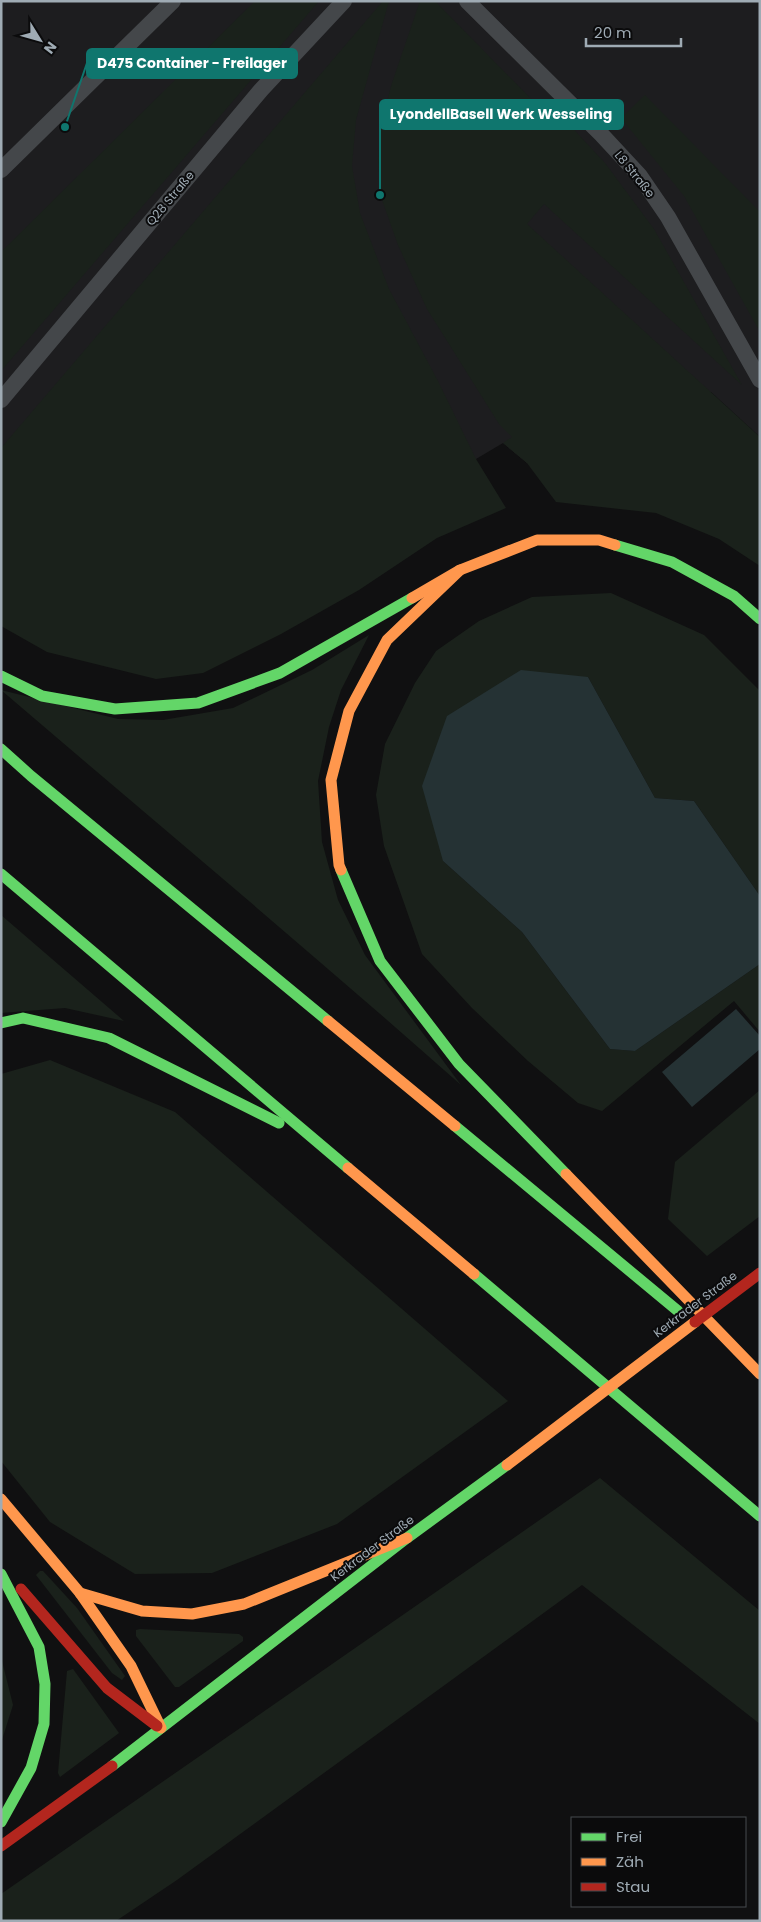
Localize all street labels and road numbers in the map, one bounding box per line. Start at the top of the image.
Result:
street label: L8 Straße [611,147,659,201]
street label: Q28 Straße [142,167,198,229]
street label: Kerkrader Straße [650,1267,740,1341]
street label: Kerkrader Straße [327,1511,417,1585]

